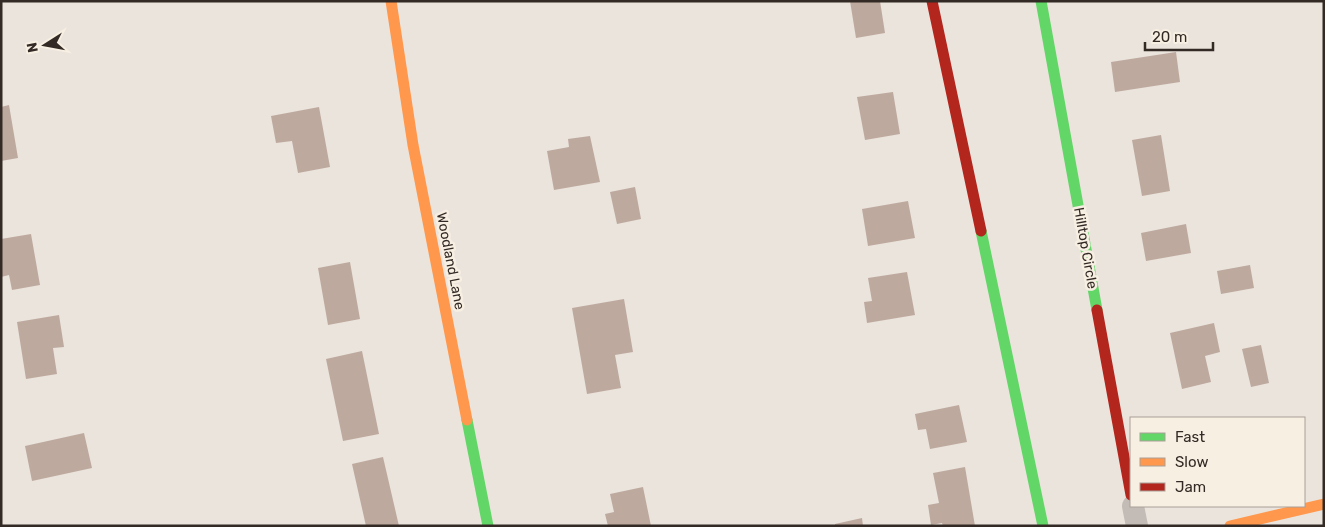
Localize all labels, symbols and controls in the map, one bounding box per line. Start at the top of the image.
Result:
north arrow [20,20,70,70]
scale bar [1145,20,1212,52]
text: 20 m [1152,28,1187,46]
text: N [23,41,42,54]
street label: Hilltop Circle [1070,206,1101,290]
street label: Woodland Lane [433,211,468,311]
legend [1130,417,1305,507]
text: Fast [1175,428,1205,446]
text: Slow [1175,453,1208,471]
text: Jam [1175,478,1206,496]

